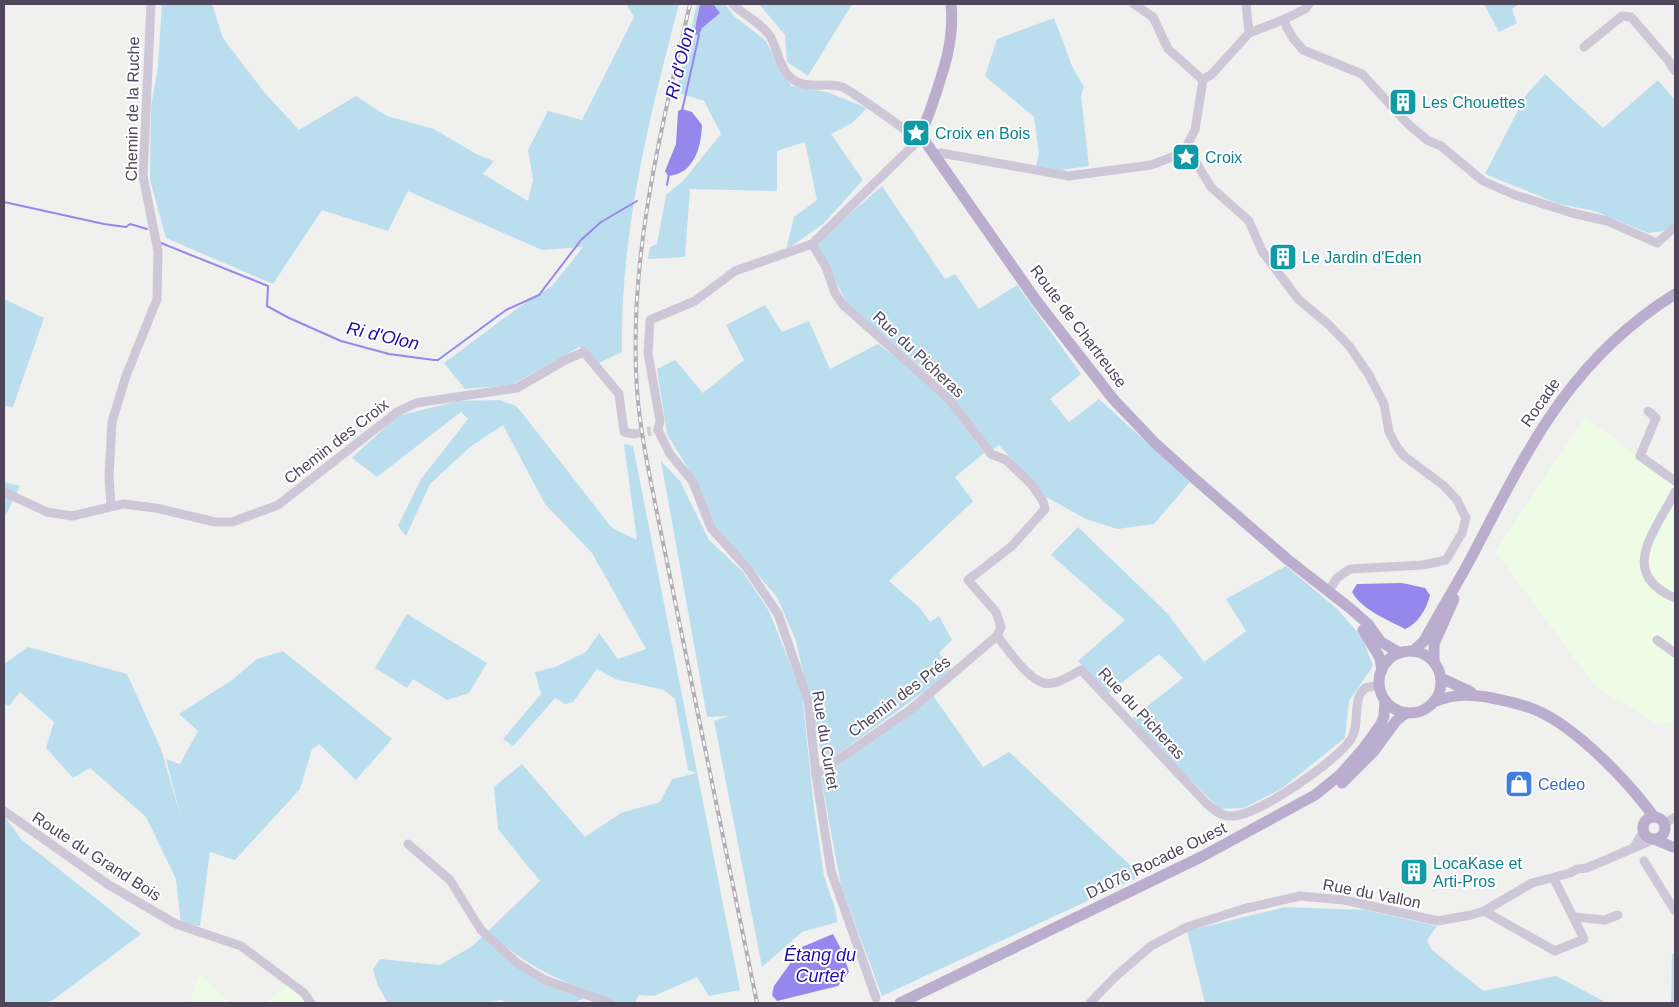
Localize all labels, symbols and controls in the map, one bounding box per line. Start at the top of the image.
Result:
water label: Ri d'Olon [661,25,699,101]
street label: Chemin de la Ruche [123,36,142,182]
building icon: Les Chouettes [1388,87,1418,117]
place label: Les Chouettes [1422,94,1525,111]
place icon: Croix en Bois [901,118,931,148]
place label: Croix en Bois [935,125,1030,142]
place icon: Croix [1171,142,1201,172]
place label: Croix [1205,149,1242,166]
building icon: Le Jardin d'Eden [1268,242,1298,272]
place label: Le Jardin d'Eden [1302,249,1422,266]
street label: Route de Chartreuse [1027,262,1130,391]
street label: Rue du Picheras [870,308,968,401]
water label: Ri d'Olon [345,318,421,354]
street label: Rocade [1518,375,1563,430]
street label: Chemin des Croix [281,396,392,487]
street label: Chemin des Prés [845,653,953,740]
street label: Rue du Picheras [1095,664,1188,762]
street label: Rue du Curtet [809,690,842,791]
shop icon: Cedeo [1504,769,1534,799]
place label: Cedeo [1538,776,1585,793]
street label: Route du Grand Bois [29,809,164,904]
street label: D1076 Rocade Ouest [1083,819,1230,902]
place label: LocaKase et Arti-Pros [1433,855,1523,890]
building icon: LocaKase et Arti-Pros [1399,857,1429,887]
street label: Rue du Vallon [1322,876,1422,911]
water label: Étang du Curtet [784,945,856,986]

